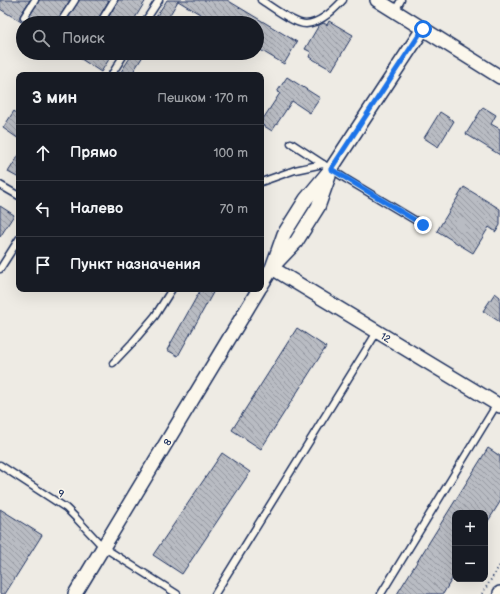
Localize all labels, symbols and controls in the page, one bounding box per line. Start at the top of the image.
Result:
search box [16,16,264,60]
route start [414,20,432,38]
icon: search [30,27,52,49]
text: Поиск [62,29,105,48]
text: 3 мин [32,88,77,108]
text: Пешком · 170 m [157,90,248,106]
icon: ahead [32,142,54,164]
text: Прямо [70,143,117,162]
text: 100 m [213,145,248,161]
icon: left [32,198,54,220]
text: Налево [70,199,123,218]
text: 70 m [220,201,248,217]
route end [414,216,432,234]
icon: arrive [32,254,54,276]
text: Пункт назначения [70,255,201,274]
street label: 12 [378,330,393,346]
street label: 8 [161,437,175,448]
street label: 9 [55,487,66,501]
map controls [452,510,488,582]
button: + [452,510,488,546]
button: − [452,546,488,582]

